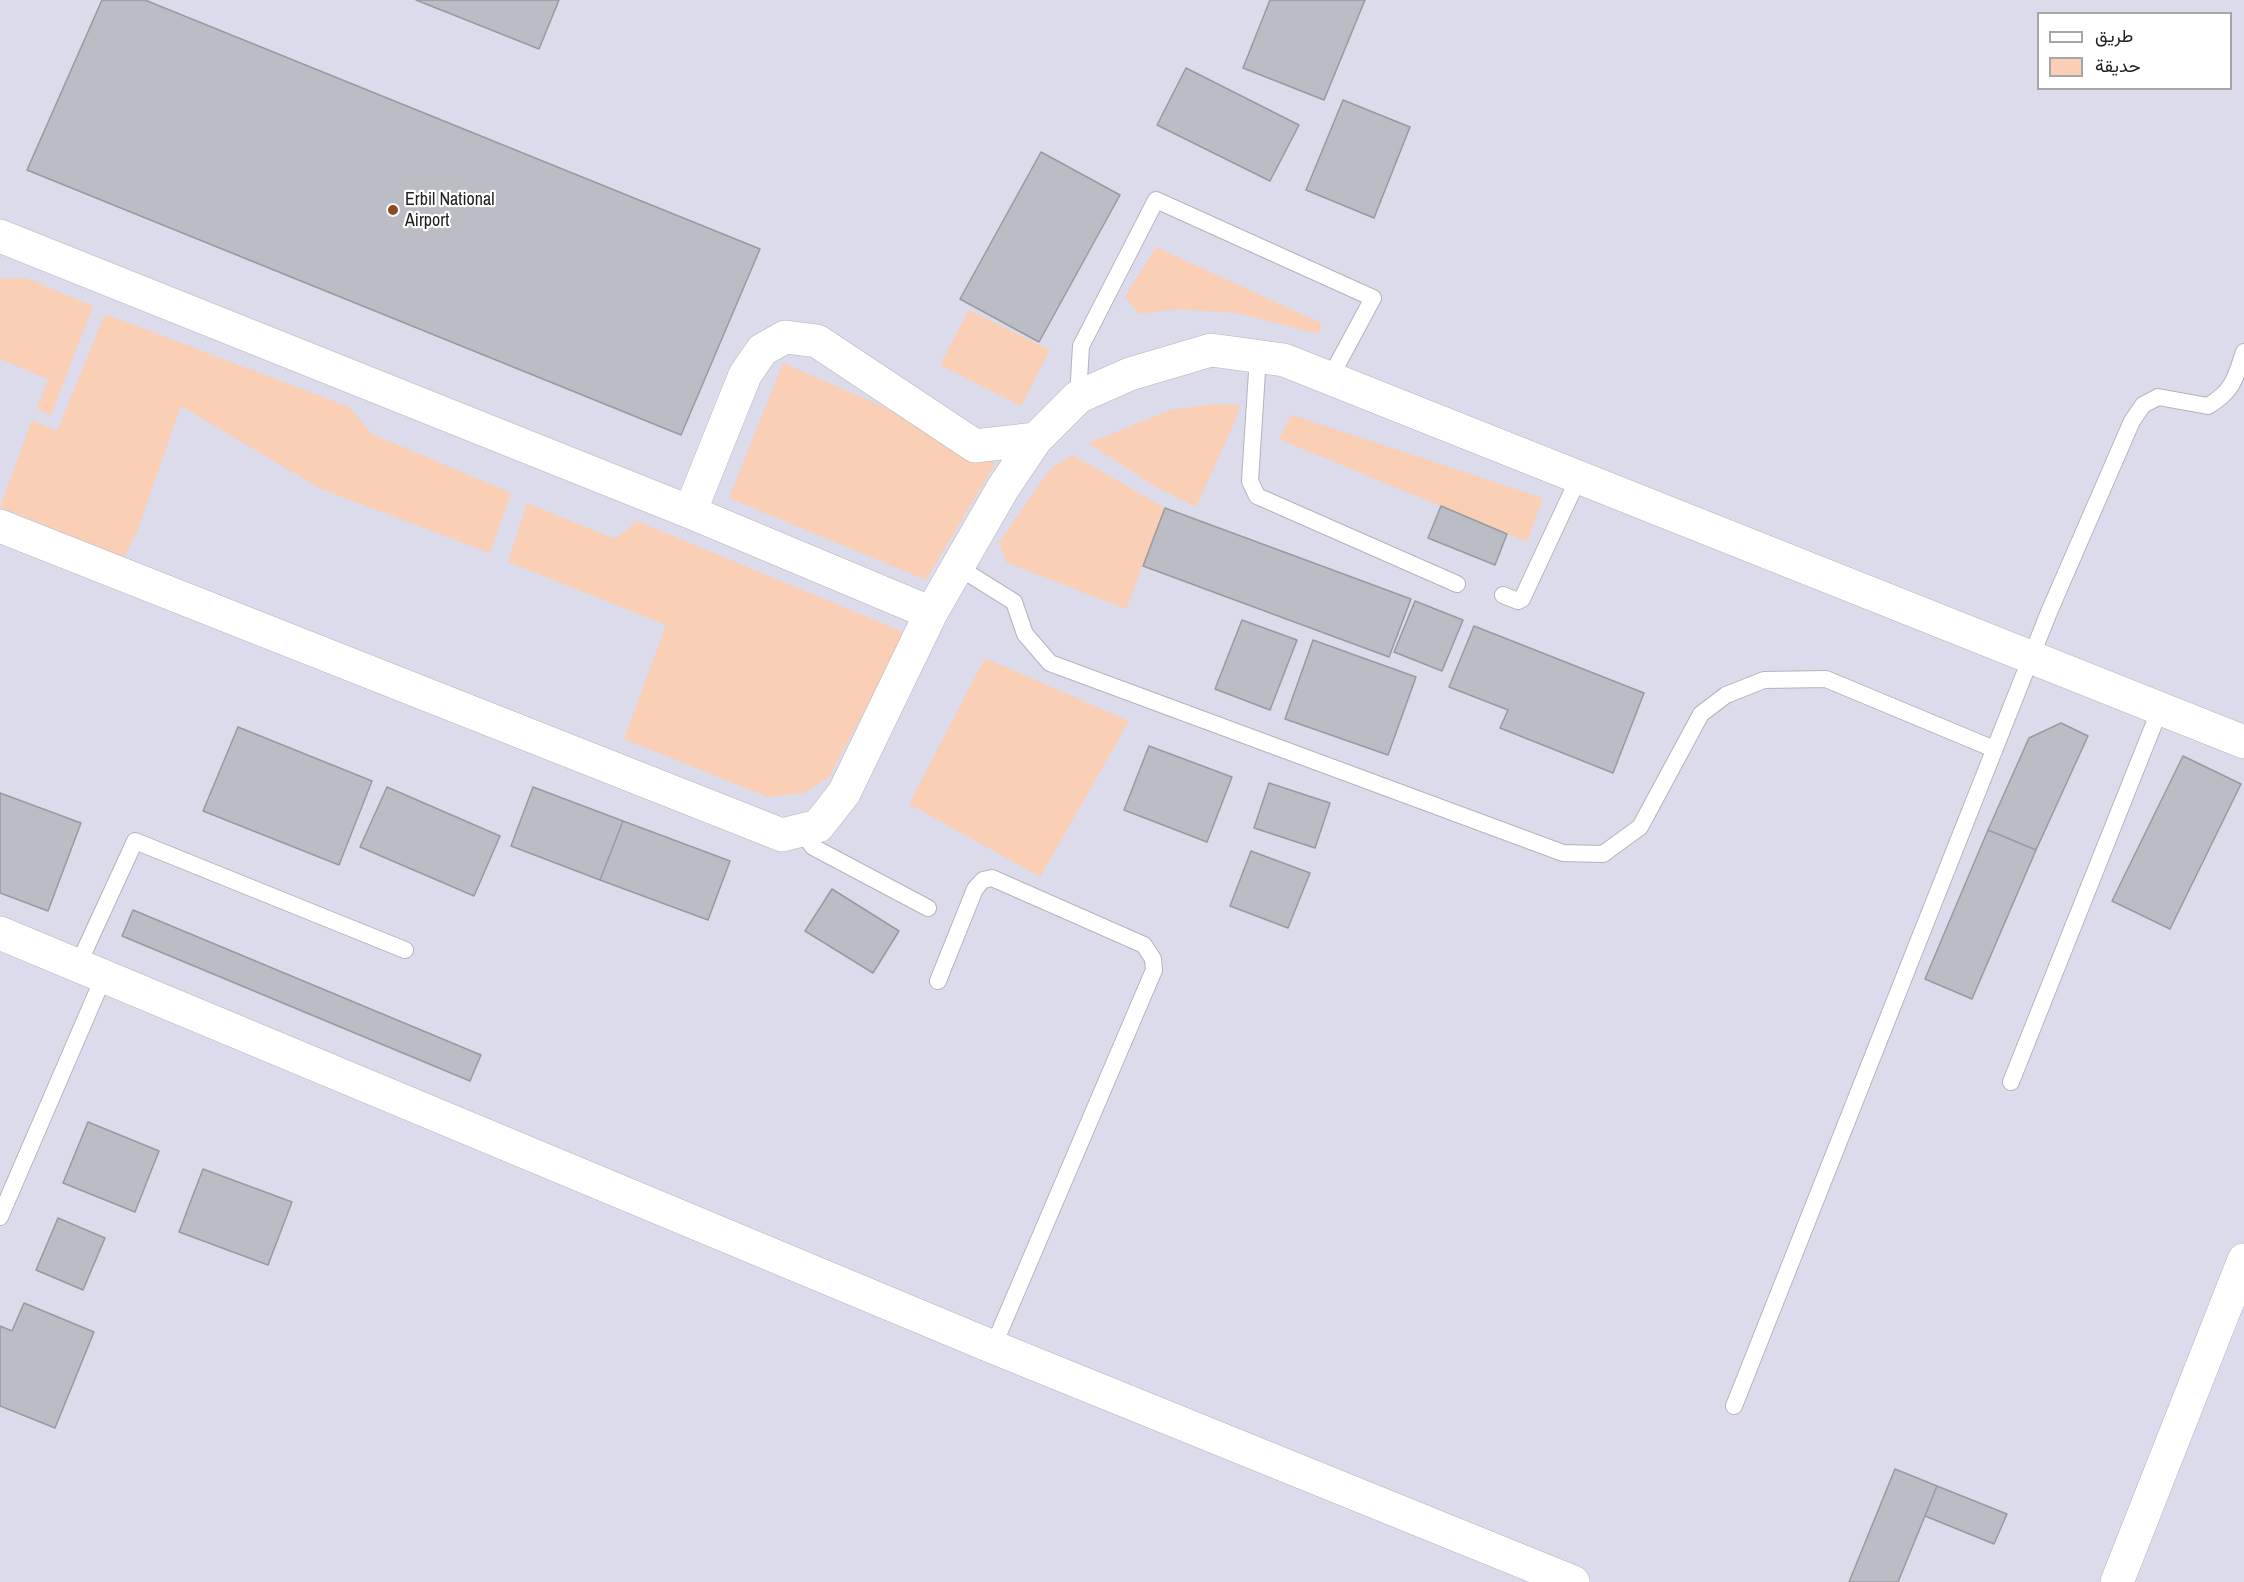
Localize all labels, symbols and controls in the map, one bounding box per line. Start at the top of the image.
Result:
legend [2037,12,2232,90]
text: طريق [2095,23,2133,48]
text: حديقة [2095,53,2141,78]
place label: Erbil National Airport [405,189,494,232]
marker: Erbil National Airport [386,203,400,217]

